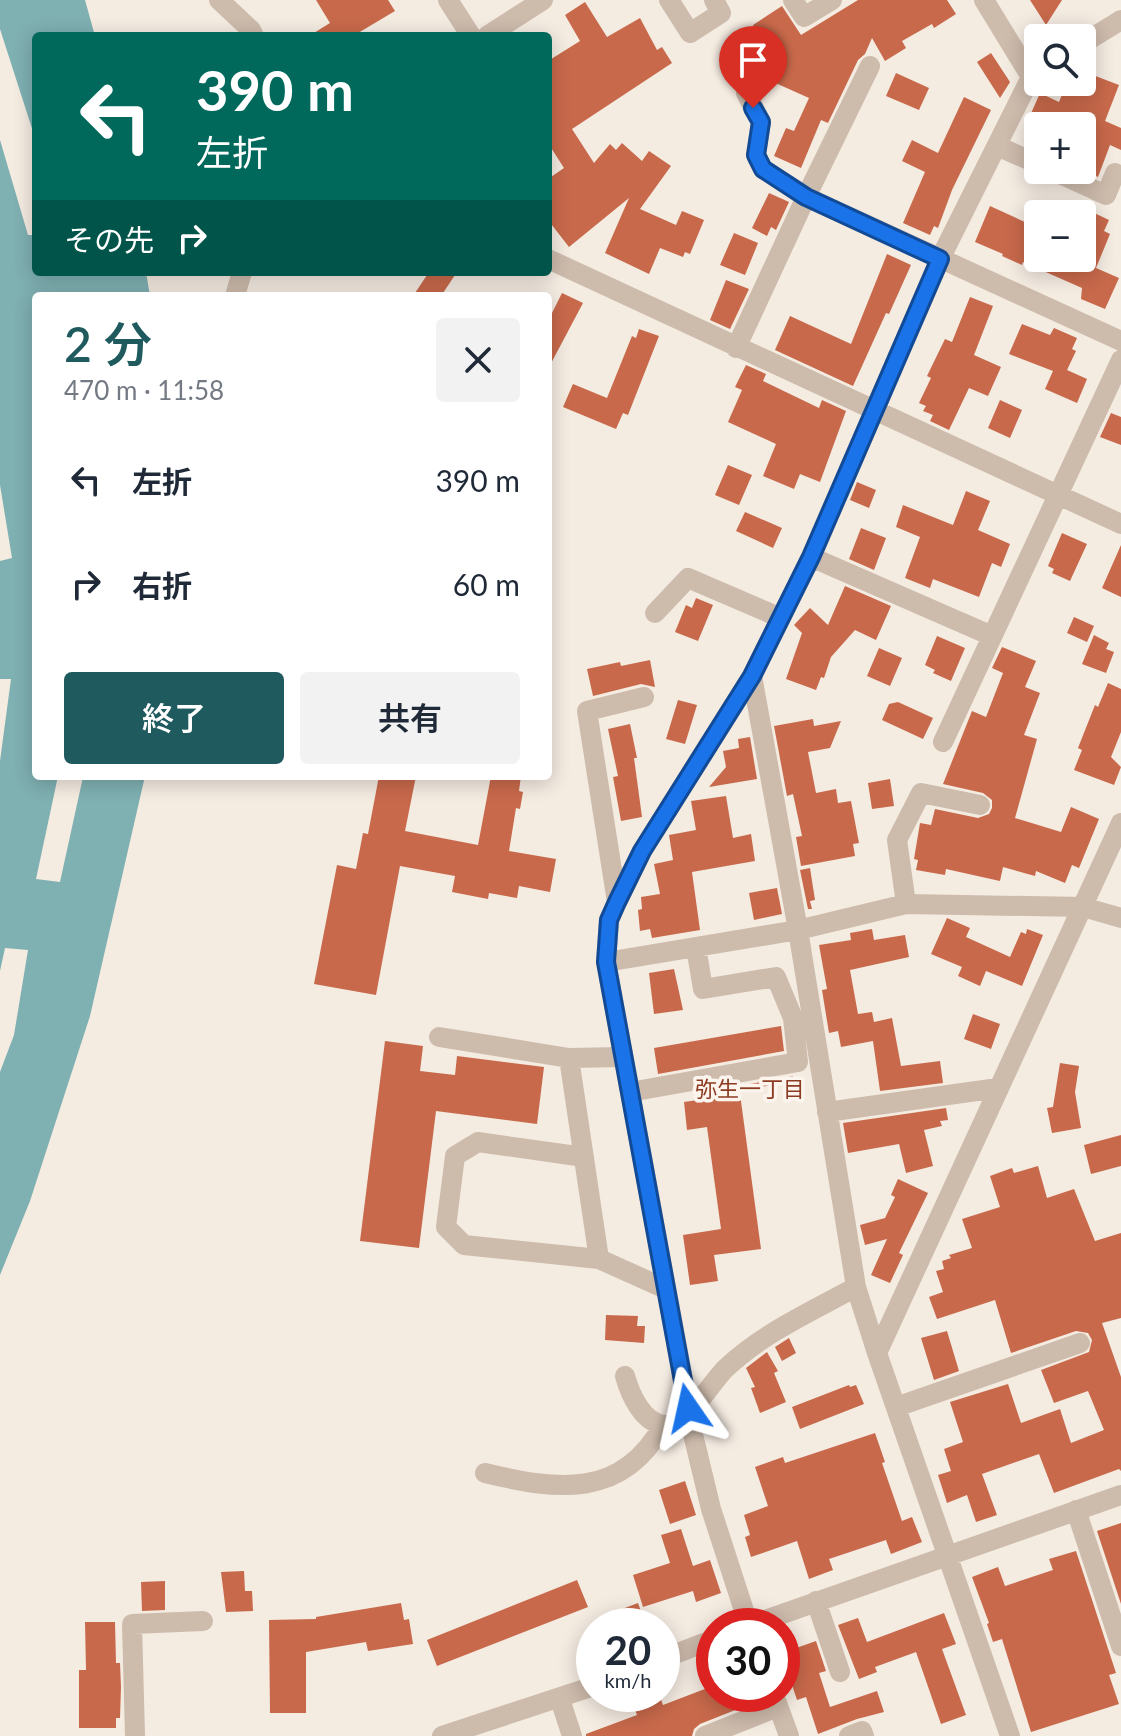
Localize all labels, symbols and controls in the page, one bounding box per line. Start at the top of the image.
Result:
map controls [1024,24,1096,272]
button: search [1024,24,1096,96]
pin [719,26,787,108]
icon: arrive [731,38,775,82]
text: 390 m [196,56,354,123]
icon: left [64,64,168,168]
button: + [1024,112,1096,184]
text: 左折 [196,130,268,174]
button: − [1024,200,1096,272]
icon: right [170,216,214,260]
text: その先 [64,221,154,257]
text: 2 分 [64,315,152,372]
button: close [436,318,520,402]
text: 470 m · 11:58 [64,374,224,406]
icon: left [64,458,108,502]
text: 390 m [435,462,520,498]
text: 左折 [132,463,192,499]
icon: right [64,562,108,606]
text: 60 m [453,566,520,602]
text: 右折 [132,567,192,603]
button: 終了 [64,672,284,764]
button: 共有 [300,672,520,764]
district label: 弥生一丁目 [695,1075,805,1102]
position arrow [646,1366,730,1450]
speed limit sign: 30 [696,1608,800,1712]
text: 20 [605,1626,651,1674]
text: km/h [605,1668,651,1692]

